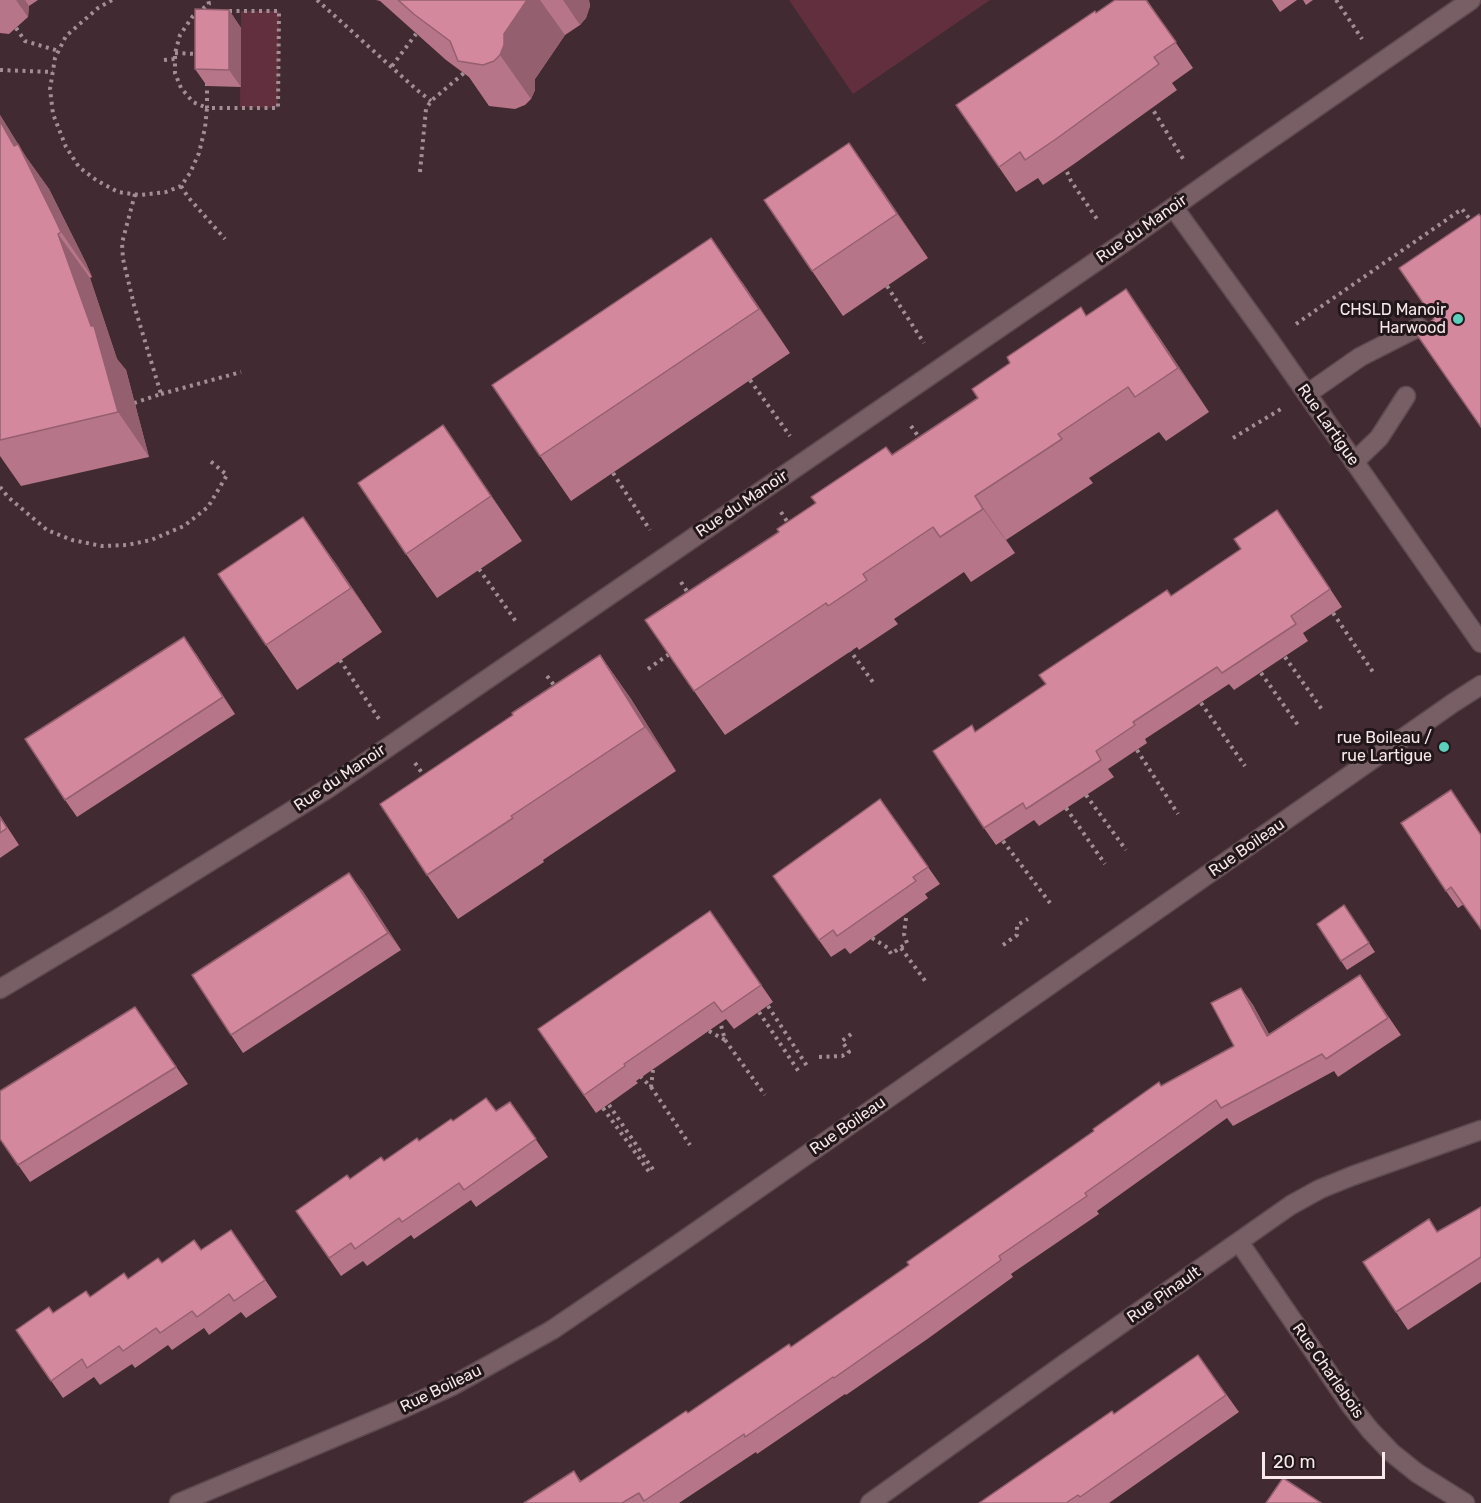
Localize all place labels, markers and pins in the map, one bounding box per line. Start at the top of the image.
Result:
place label: CHSLD Manoir Harwood [1340,300,1446,338]
marker: CHSLD Manoir Harwood [1451,312,1465,326]
place label: rue Boileau / rue Lartigue [1337,728,1432,766]
marker: rue Boileau / rue Lartigue [1437,740,1451,754]

